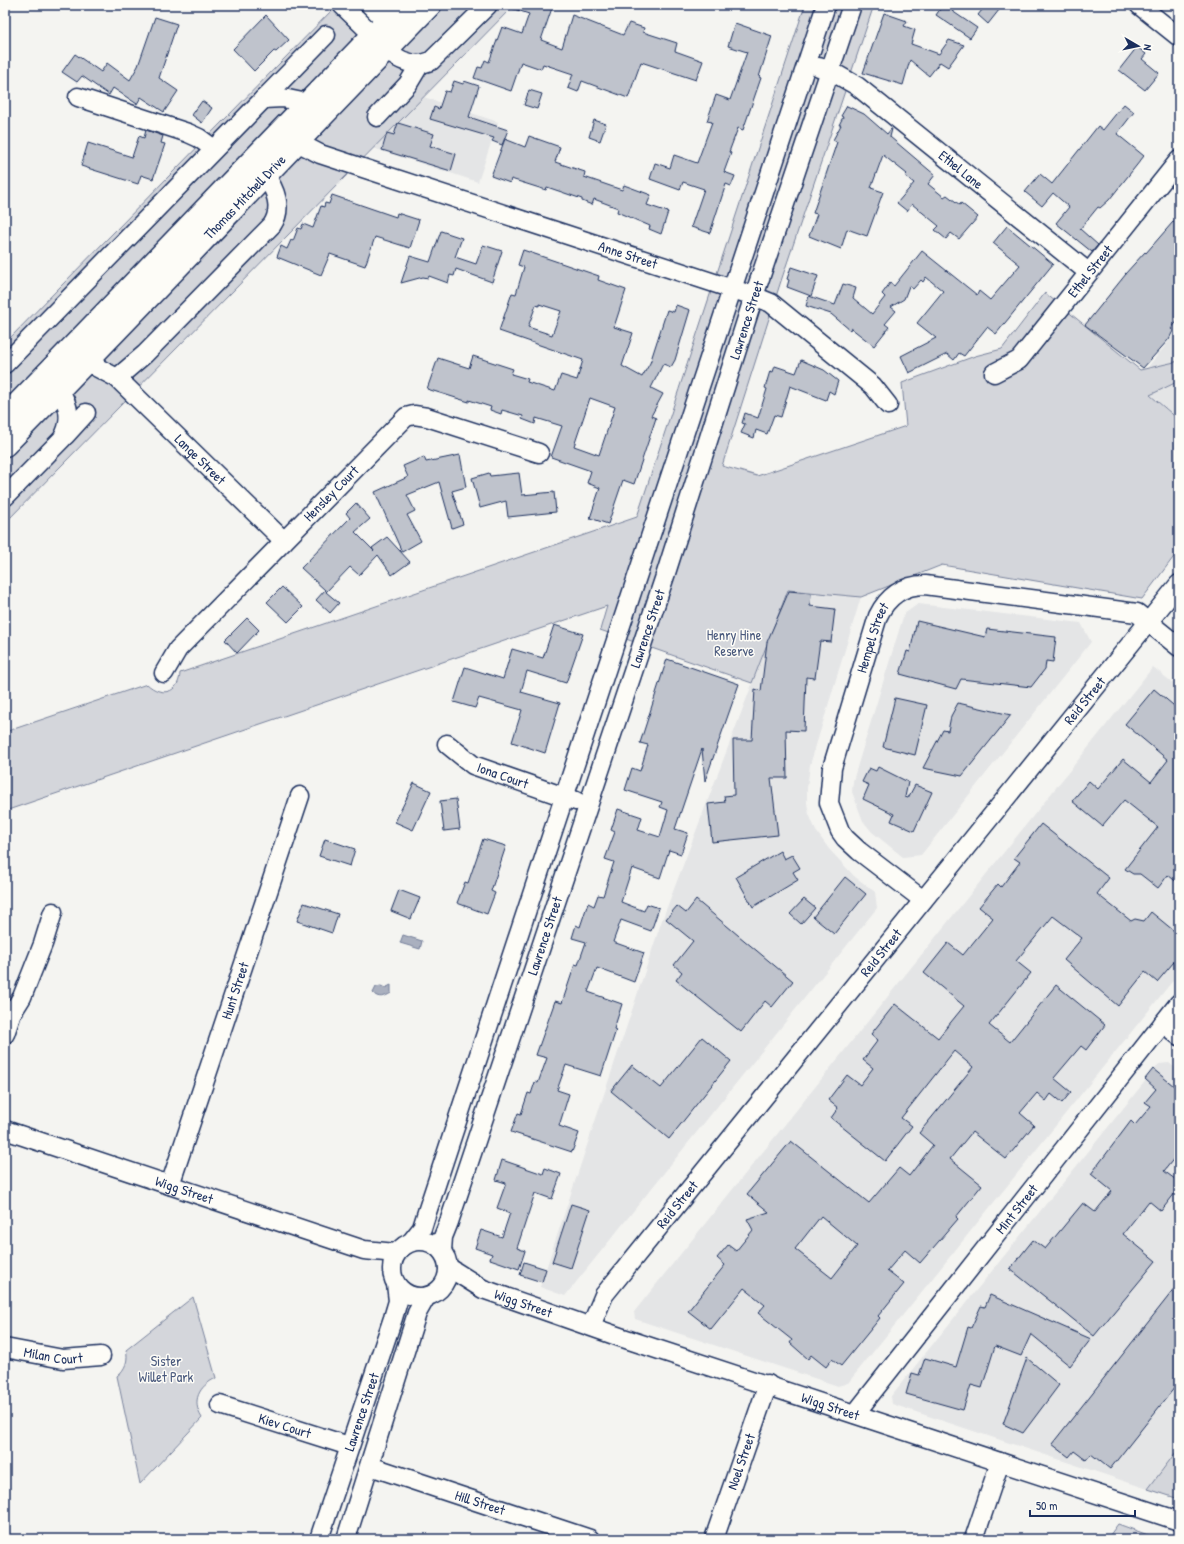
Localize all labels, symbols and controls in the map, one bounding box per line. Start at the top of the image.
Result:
north arrow [1118,26,1158,66]
text: N [1140,44,1155,52]
street label: Ethel Lane [935,145,988,193]
street label: Thomas Mitchell Drive [199,150,290,243]
street label: Anne Street [596,236,660,273]
street label: Ethel Street [1063,240,1117,301]
street label: Lawrence Street [725,278,768,361]
street label: Lange Street [171,430,231,489]
street label: Hensley Court [299,461,363,525]
street label: Lawrence Street [625,587,669,670]
street label: Hempel Street [851,598,893,675]
park label: Henry Hine Reserve [707,625,762,660]
street label: Reid Street [1059,672,1110,728]
street label: Iona Court [475,757,531,793]
street label: Lawrence Street [522,894,566,977]
street label: Reid Street [855,924,906,980]
street label: Hunt Street [216,959,253,1021]
street label: Wigg Street [153,1171,216,1208]
street label: Reid Street [652,1176,702,1232]
street label: Mint Street [991,1180,1042,1238]
street label: Wigg Street [492,1284,555,1322]
street label: Milan Court [22,1342,84,1368]
park label: Sister Willet Park [139,1351,194,1386]
street label: Lawrence Street [339,1370,383,1453]
street label: Wigg Street [799,1387,862,1424]
street label: Kiev Court [256,1408,314,1442]
street label: Noel Street [722,1431,759,1492]
street label: Hill Street [453,1485,508,1519]
scale bar [1030,1492,1135,1518]
text: 50 m [1036,1497,1057,1514]

